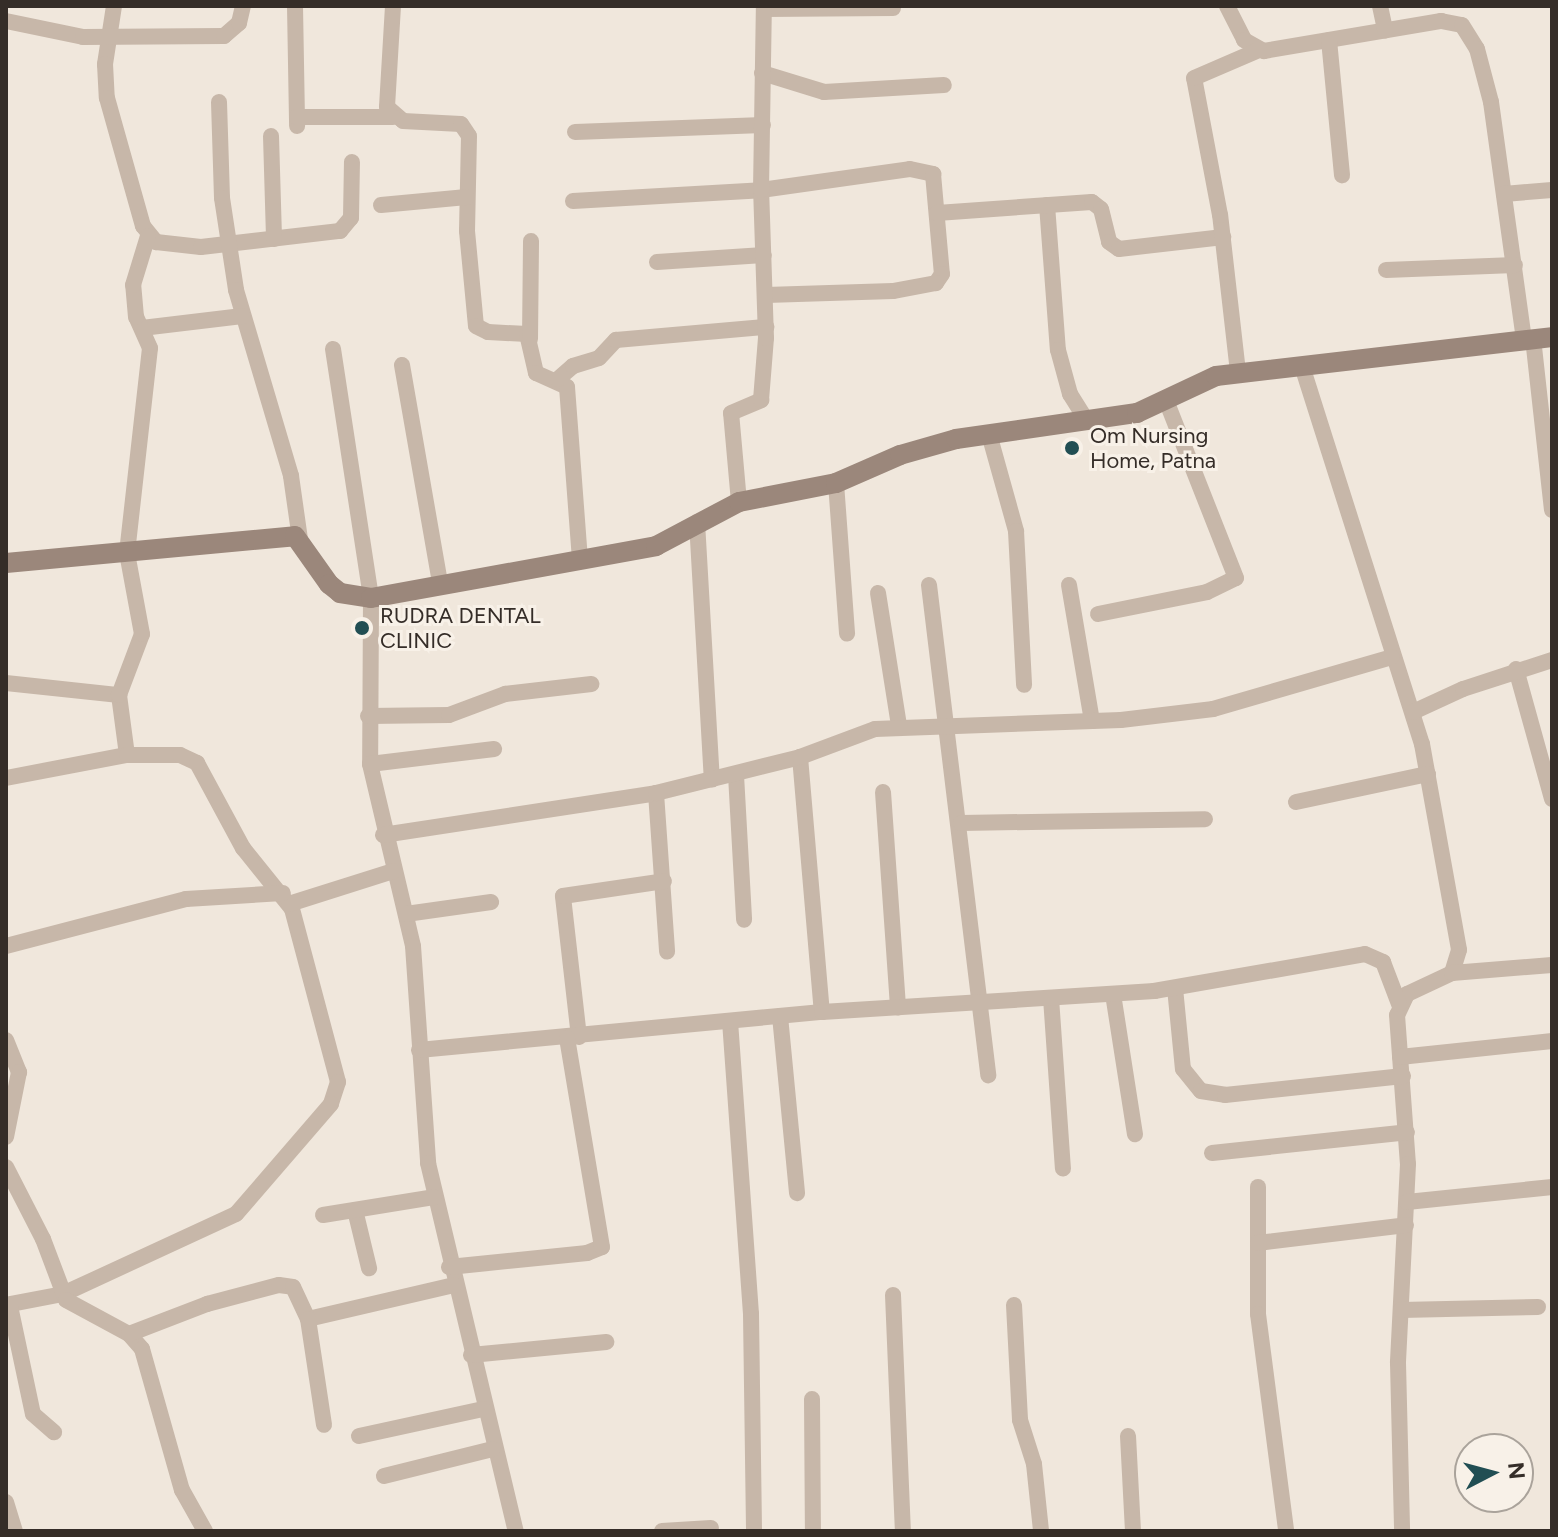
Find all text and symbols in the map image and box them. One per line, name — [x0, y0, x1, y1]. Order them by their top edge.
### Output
place label: Om Nursing Home, Patna — [1090, 422, 1216, 474]
marker: Om Nursing Home, Patna — [1061, 437, 1083, 459]
place label: RUDRA DENTAL CLINIC — [380, 602, 541, 654]
marker: RUDRA DENTAL CLINIC — [351, 617, 373, 639]
north arrow — [1454, 1433, 1534, 1513]
text: N — [1502, 1461, 1531, 1481]

